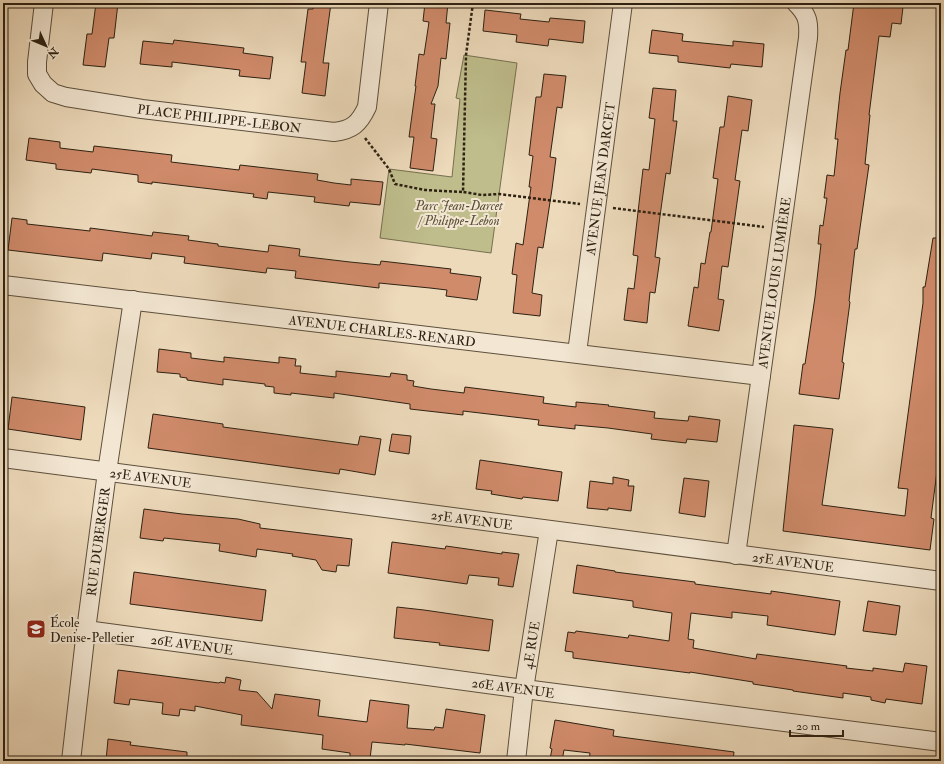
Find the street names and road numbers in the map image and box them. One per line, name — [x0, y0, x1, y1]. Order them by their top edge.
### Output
street label: PLACE PHILIPPE-LEBON — [136, 101, 302, 137]
street label: AVENUE JEAN DARCET — [583, 101, 619, 257]
street label: AVENUE LOUIS LUMIÈRE — [755, 196, 795, 370]
street label: AVENUE CHARLES-RENARD — [287, 312, 477, 351]
street label: 25E AVENUE — [109, 465, 192, 492]
street label: RUE DUBERGER — [84, 486, 114, 597]
street label: 25E AVENUE — [430, 507, 514, 534]
street label: 25E AVENUE — [751, 549, 835, 576]
street label: 4E RUE — [520, 620, 544, 670]
street label: 26E AVENUE — [150, 632, 234, 659]
street label: 26E AVENUE — [471, 675, 555, 702]

